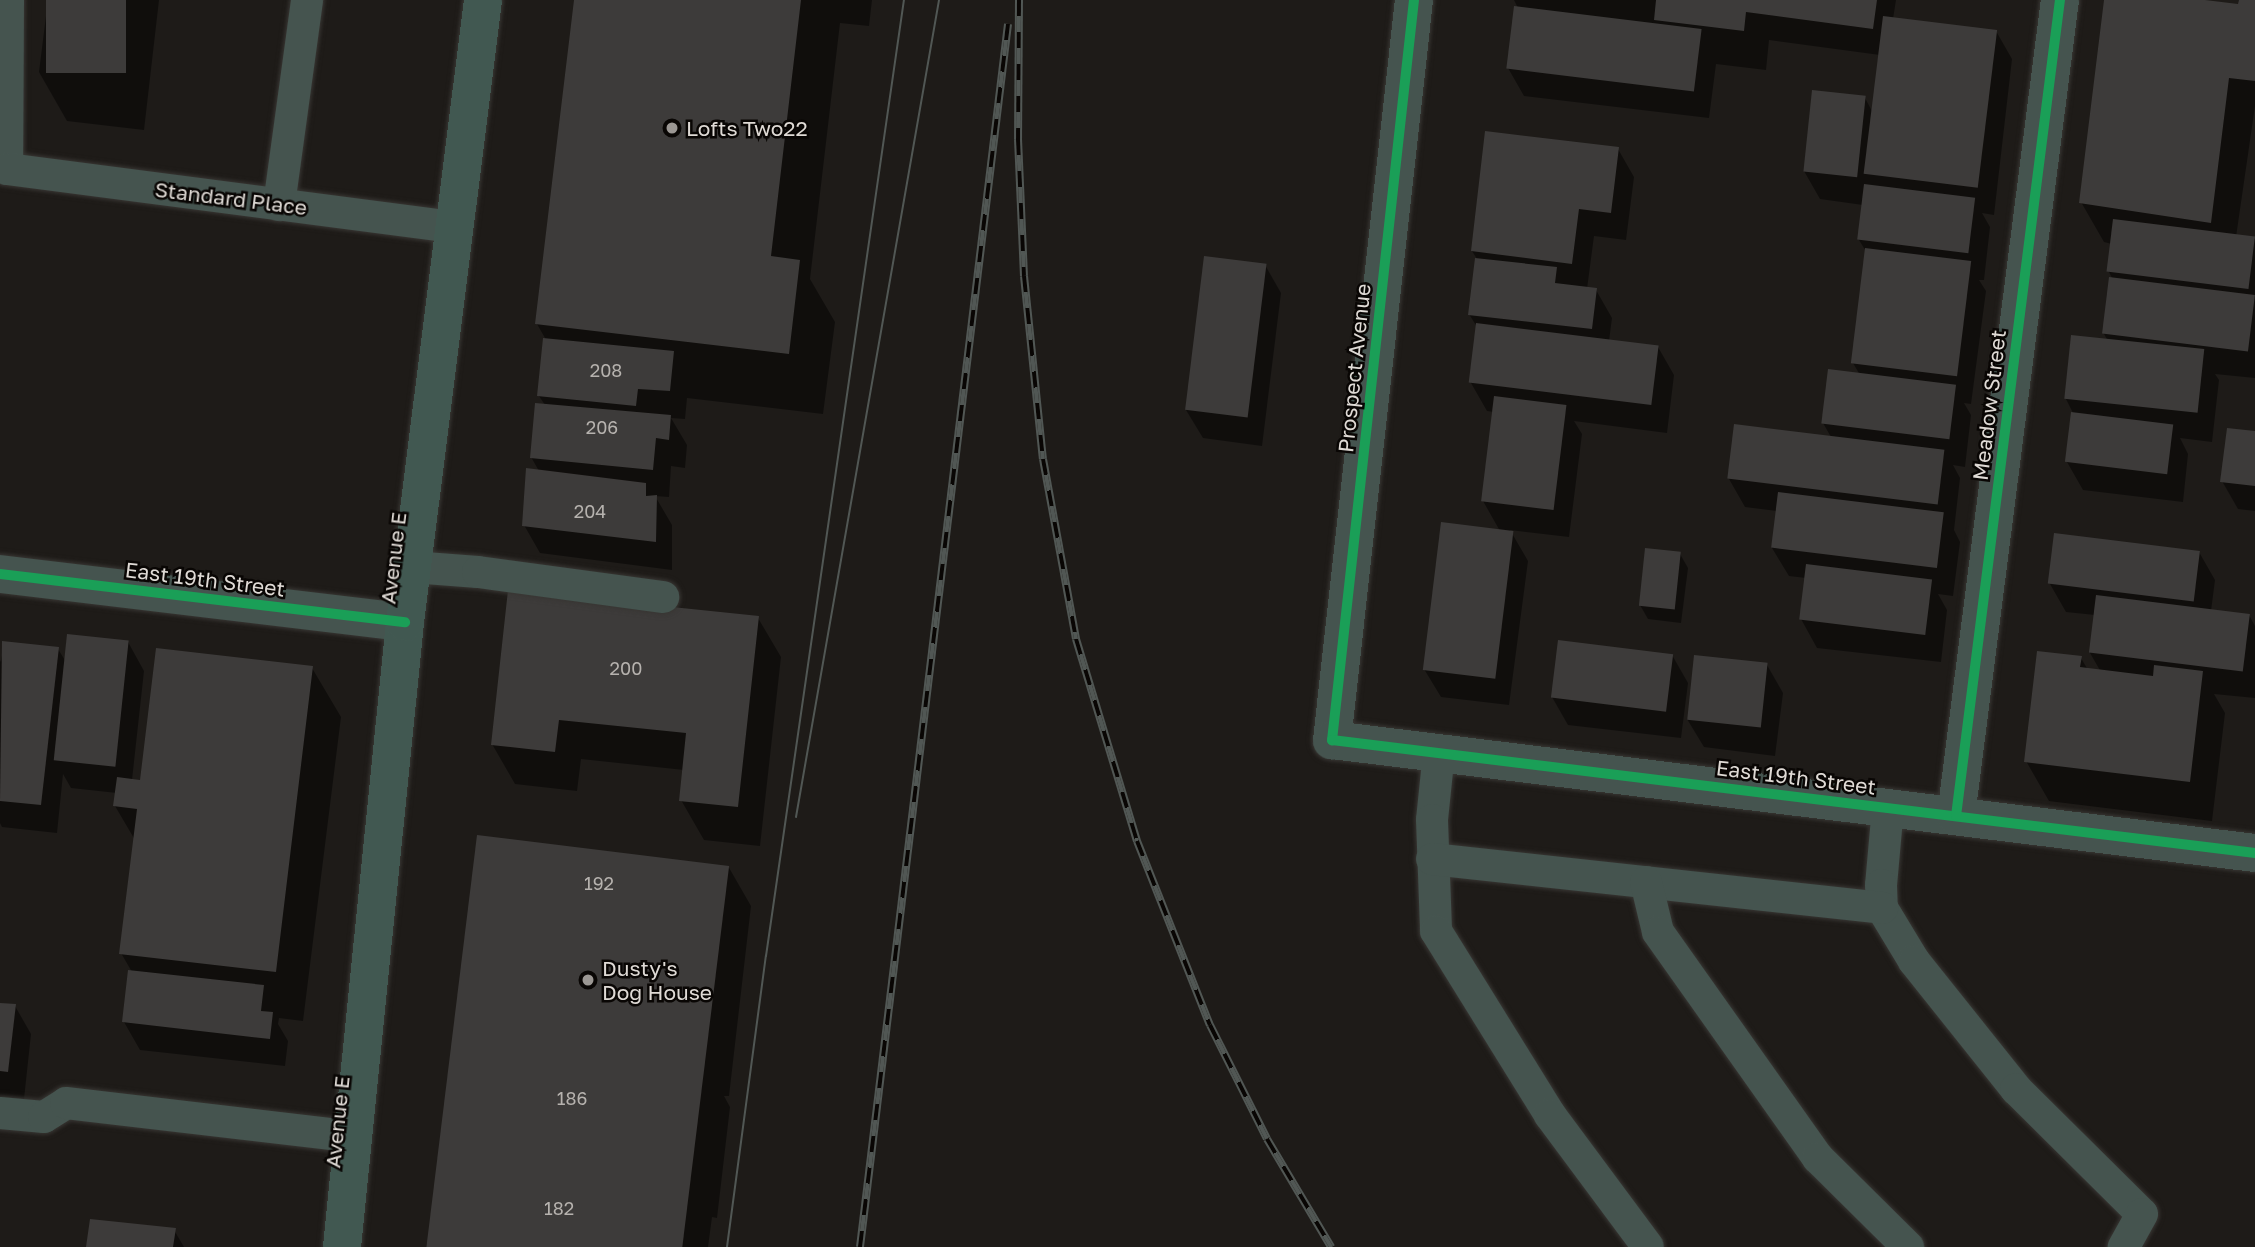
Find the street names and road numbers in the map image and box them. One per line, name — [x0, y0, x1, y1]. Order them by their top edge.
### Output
street label: Standard Place — [153, 176, 309, 220]
street label: Prospect Avenue — [1333, 282, 1375, 454]
street label: Meadow Street — [1967, 328, 2011, 482]
street label: Avenue E — [375, 511, 411, 605]
street label: East 19th Street — [124, 557, 286, 601]
street label: East 19th Street — [1715, 755, 1877, 799]
street label: Avenue E — [320, 1075, 354, 1169]

